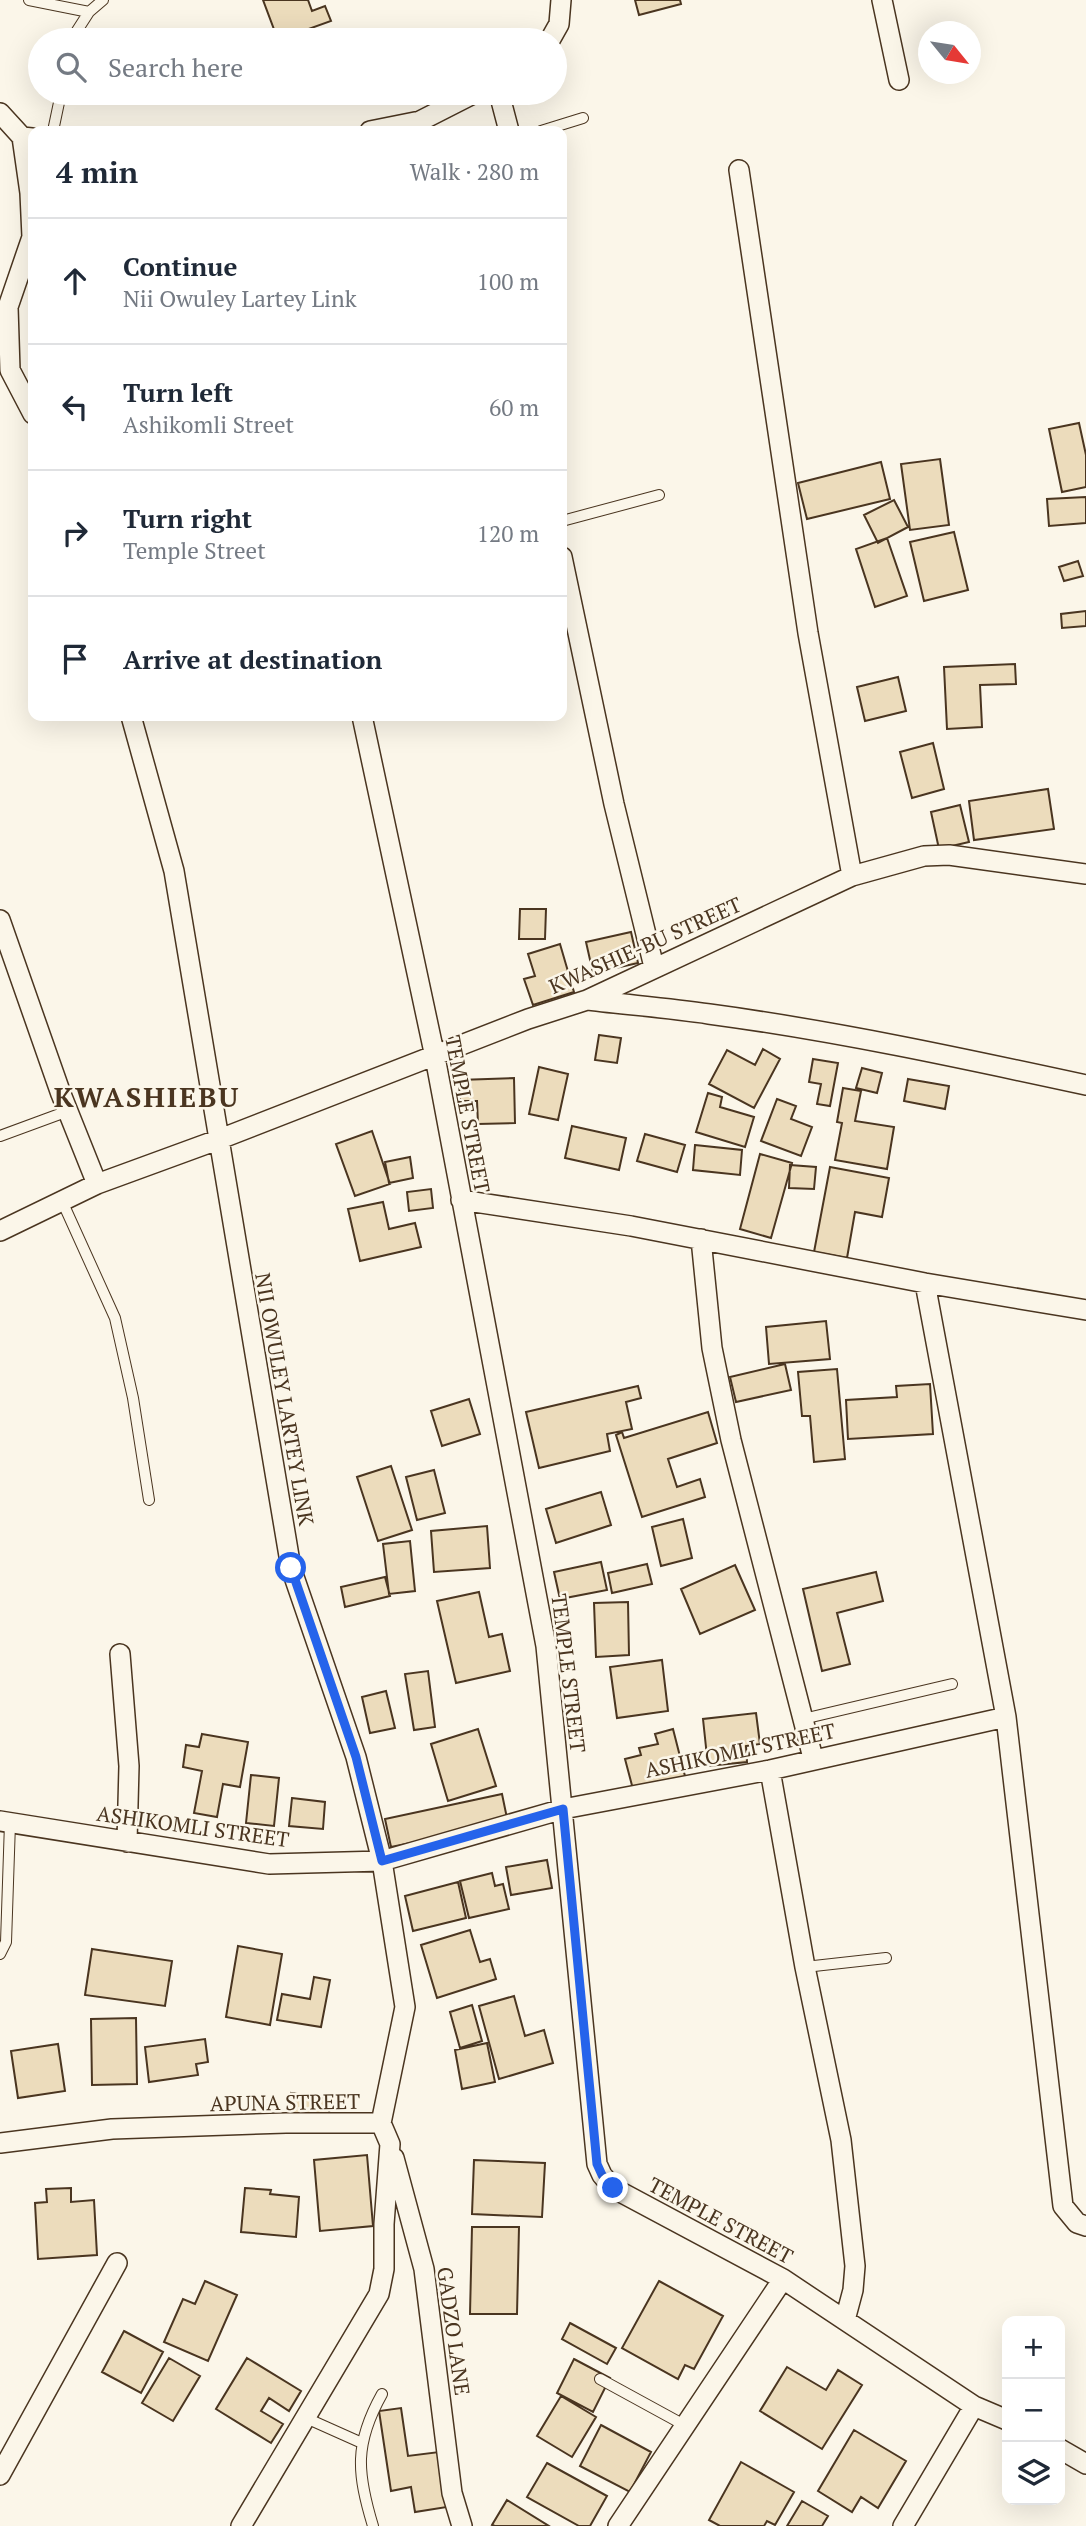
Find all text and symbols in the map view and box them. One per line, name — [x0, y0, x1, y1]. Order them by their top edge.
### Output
north arrow — [918, 21, 981, 84]
search box — [28, 28, 567, 105]
icon: search — [52, 48, 90, 86]
text: Search here — [108, 50, 243, 84]
text: 4 min — [56, 152, 138, 192]
text: Walk · 280 m — [410, 156, 539, 187]
text: Continue — [123, 249, 237, 283]
icon: ahead — [56, 262, 94, 300]
text: 100 m — [477, 266, 539, 297]
text: Nii Owuley Lartey Link — [123, 283, 357, 314]
text: Turn left — [123, 375, 233, 409]
icon: left — [56, 388, 94, 426]
text: 60 m — [489, 392, 539, 423]
text: Ashikomli Street — [123, 409, 294, 440]
text: Turn right — [123, 501, 252, 535]
icon: right — [56, 514, 94, 552]
text: 120 m — [477, 518, 539, 549]
text: Temple Street — [123, 535, 266, 566]
icon: arrive — [56, 640, 94, 678]
text: Arrive at destination — [123, 642, 382, 676]
street label: KWASHIE-BU STREET — [544, 890, 746, 1000]
street label: TEMPLE STREET — [439, 1033, 497, 1195]
district label: KWASHIEBU — [54, 1078, 240, 1115]
street label: NII OWULEY LARTEY LINK — [249, 1270, 321, 1528]
route start — [275, 1552, 306, 1583]
street label: TEMPLE STREET — [545, 1592, 593, 1754]
street label: ASHIKOMLI STREET — [642, 1716, 838, 1784]
street label: ASHIKOMLI STREET — [95, 1799, 291, 1853]
street label: APUNA STREET — [210, 2087, 360, 2117]
street label: TEMPLE STREET — [644, 2170, 798, 2270]
route end — [597, 2172, 628, 2203]
street label: GADZO LANE — [431, 2265, 477, 2397]
map controls — [1002, 2316, 1065, 2505]
button: + — [1002, 2316, 1065, 2379]
button: − — [1002, 2379, 1065, 2442]
button: layers — [1002, 2442, 1065, 2505]

